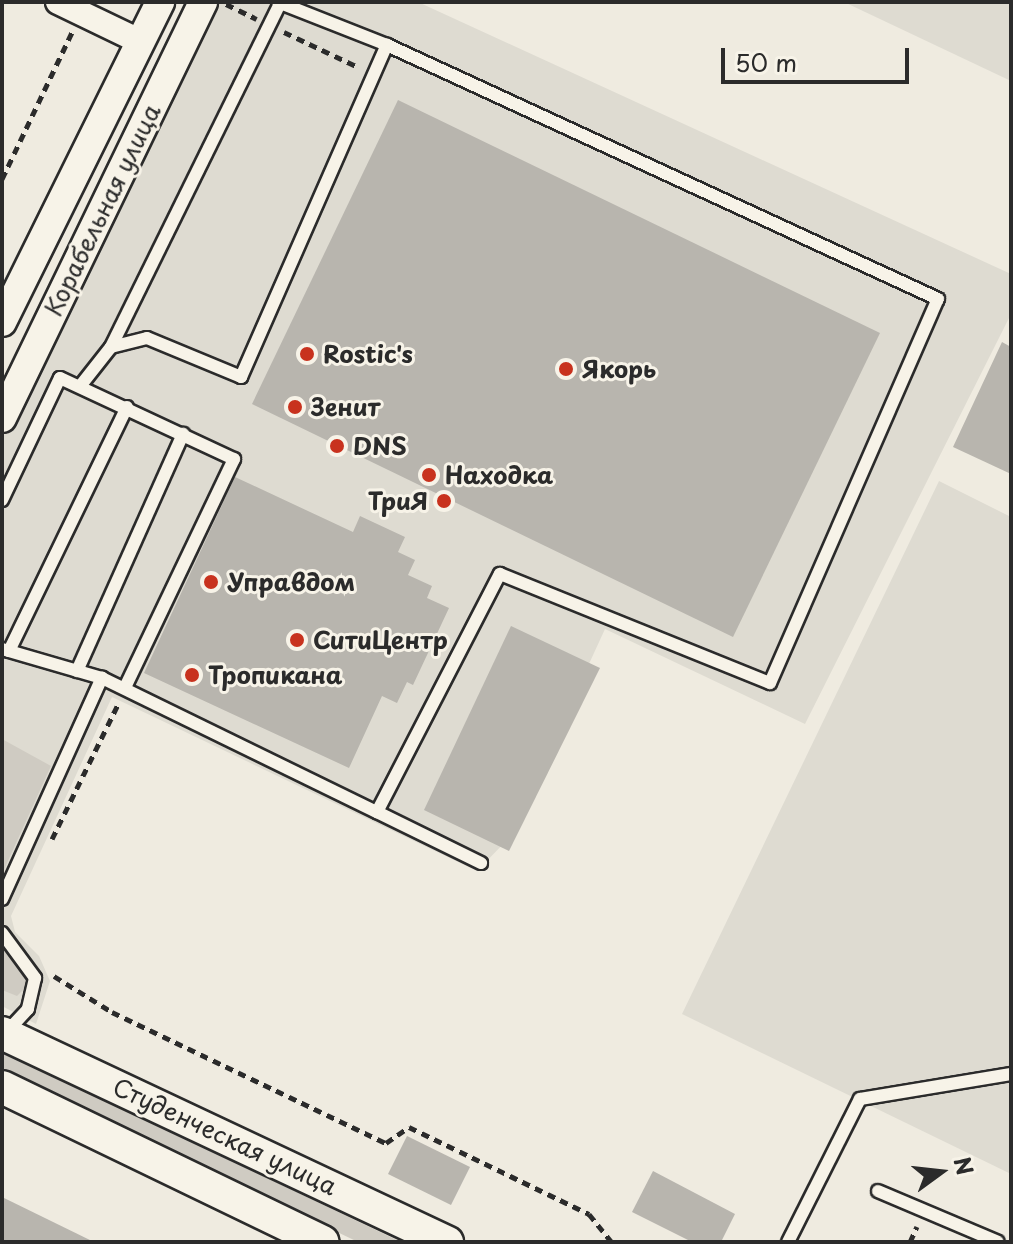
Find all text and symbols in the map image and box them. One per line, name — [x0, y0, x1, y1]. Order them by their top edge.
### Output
scale bar — [725, 32, 913, 82]
text: 50 m — [735, 44, 797, 80]
street label: Корабельная улица — [38, 99, 166, 321]
place label: Rostic's — [323, 340, 413, 368]
marker: Rostic's — [298, 345, 316, 363]
place label: Якорь — [582, 355, 656, 383]
marker: Якорь — [557, 360, 575, 378]
place label: Зенит — [311, 393, 380, 421]
marker: Зенит — [286, 398, 304, 416]
place label: DNS — [353, 432, 407, 460]
marker: DNS — [328, 437, 346, 455]
place label: Находка — [445, 461, 553, 489]
marker: Находка — [420, 466, 438, 484]
place label: ТриЯ — [368, 487, 428, 515]
marker: ТриЯ — [435, 492, 453, 510]
place label: Управдом — [227, 568, 355, 596]
marker: Управдом — [202, 573, 220, 591]
place label: СитиЦентр — [313, 626, 448, 654]
marker: СитиЦентр — [288, 631, 306, 649]
place label: Тропикана — [208, 661, 343, 689]
marker: Тропикана — [183, 666, 201, 684]
street label: Студенческая улица — [108, 1071, 342, 1201]
north arrow — [901, 1132, 981, 1212]
text: N — [946, 1153, 983, 1178]

